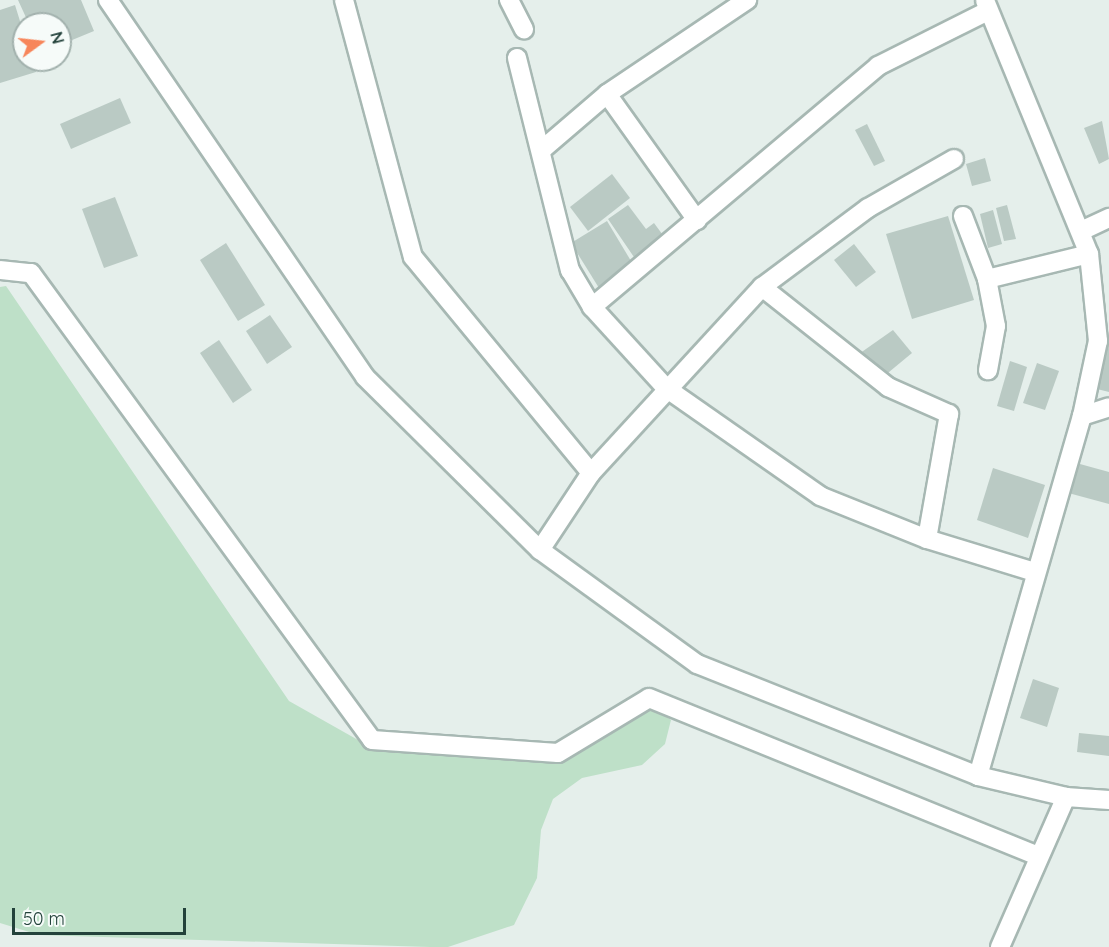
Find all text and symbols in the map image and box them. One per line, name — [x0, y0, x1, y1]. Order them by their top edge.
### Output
north arrow — [12, 12, 72, 72]
text: N — [46, 30, 69, 46]
scale bar — [15, 896, 189, 934]
text: 50 m — [23, 907, 65, 930]

